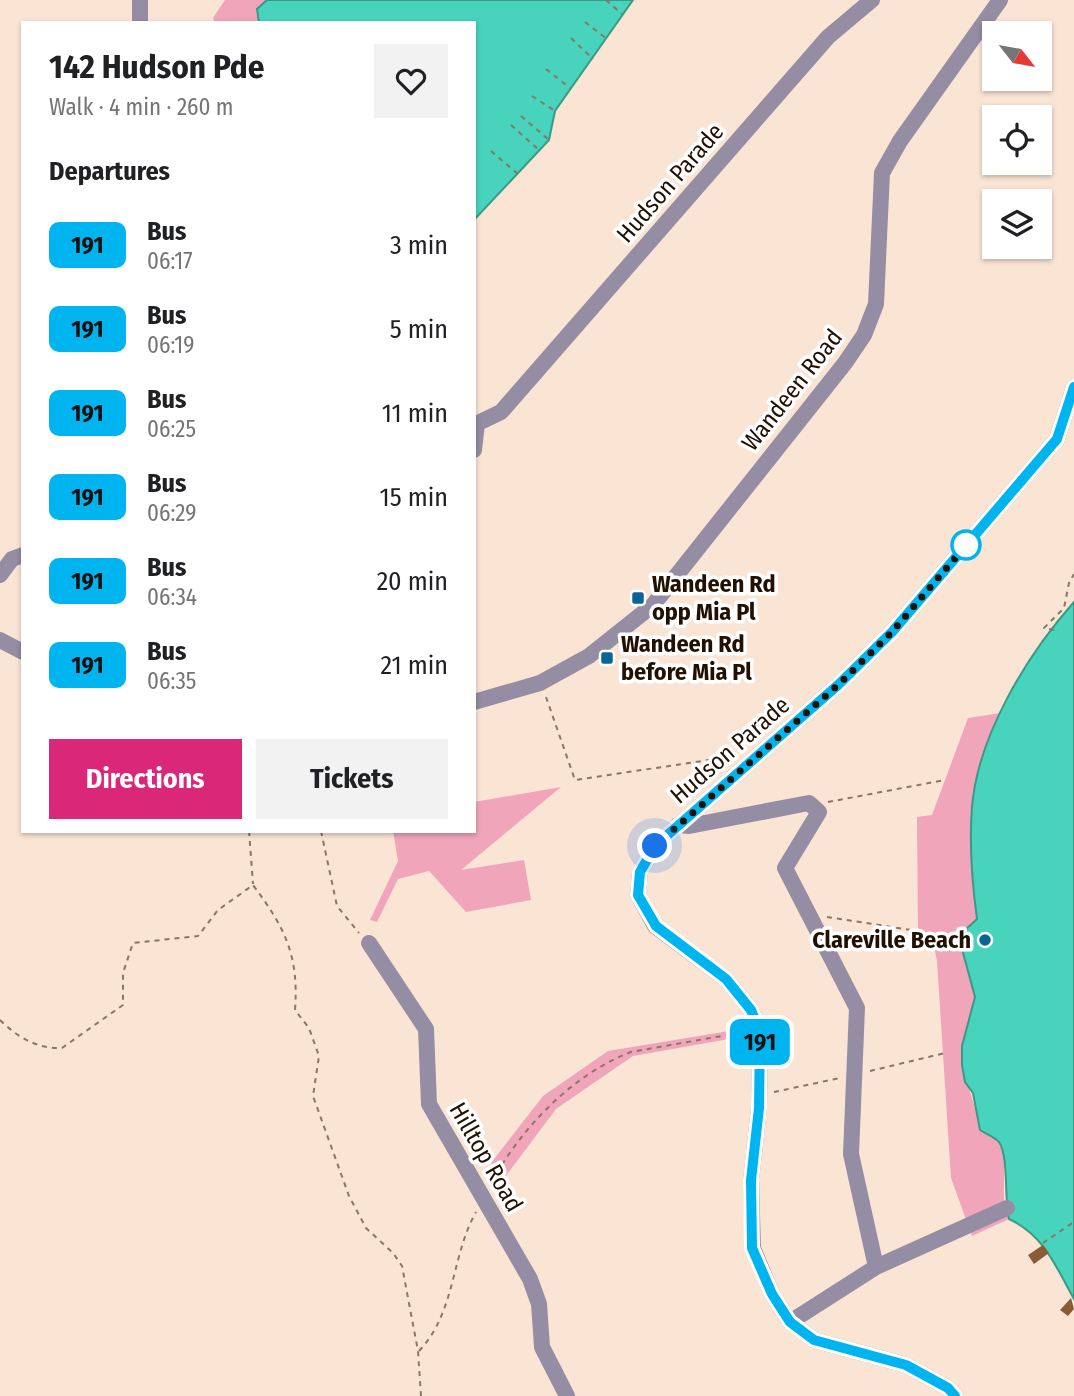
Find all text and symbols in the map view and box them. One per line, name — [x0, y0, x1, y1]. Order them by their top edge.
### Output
north arrow — [982, 21, 1052, 91]
map controls — [982, 21, 1052, 259]
button: heart — [374, 44, 448, 118]
text: 142 Hudson Pde — [49, 47, 265, 87]
text: Walk · 4 min · 260 m — [49, 93, 234, 121]
button: locate — [982, 105, 1052, 175]
street label: Hudson Parade — [611, 118, 729, 248]
text: Departures — [49, 156, 170, 187]
button: layers — [982, 189, 1052, 259]
text: Bus — [147, 216, 186, 247]
text: 3 min — [390, 230, 448, 261]
text: 191 — [71, 231, 104, 259]
text: 06:17 — [147, 247, 193, 275]
text: Bus — [147, 300, 186, 331]
text: 5 min — [390, 314, 448, 345]
text: 191 — [71, 315, 104, 343]
street label: Wandeen Road — [736, 324, 848, 456]
text: 06:19 — [147, 331, 194, 359]
text: Bus — [147, 384, 186, 415]
text: 11 min — [382, 398, 448, 429]
text: 191 — [71, 399, 104, 427]
text: 06:25 — [147, 415, 196, 443]
text: Bus — [147, 468, 186, 499]
text: 15 min — [380, 482, 448, 513]
text: 191 — [71, 483, 104, 511]
text: 06:29 — [147, 499, 196, 527]
unlabelled marker — [951, 530, 981, 560]
text: Bus — [147, 552, 186, 583]
text: 20 min — [377, 566, 448, 597]
text: 191 — [71, 567, 104, 595]
place label: Wandeen Rd opp Mia Pl — [652, 570, 776, 626]
text: 06:34 — [147, 583, 197, 611]
marker: Wandeen Rd opp Mia Pl — [630, 590, 646, 606]
place label: Wandeen Rd before Mia Pl — [621, 630, 752, 686]
text: Bus — [147, 636, 186, 667]
text: 21 min — [381, 650, 448, 681]
marker: Wandeen Rd before Mia Pl — [599, 650, 615, 666]
text: 191 — [71, 651, 104, 679]
text: 06:35 — [147, 667, 196, 695]
street label: Hudson Parade — [665, 691, 795, 809]
button: Directions — [49, 739, 242, 819]
button: Tickets — [256, 739, 448, 819]
your location — [637, 828, 672, 863]
place label: Clareville Beach — [812, 926, 971, 954]
marker: Clareville Beach — [977, 932, 993, 948]
line badge: 191 — [720, 1019, 800, 1065]
text: 191 — [744, 1028, 776, 1056]
street label: Hilltop Road — [443, 1097, 529, 1217]

